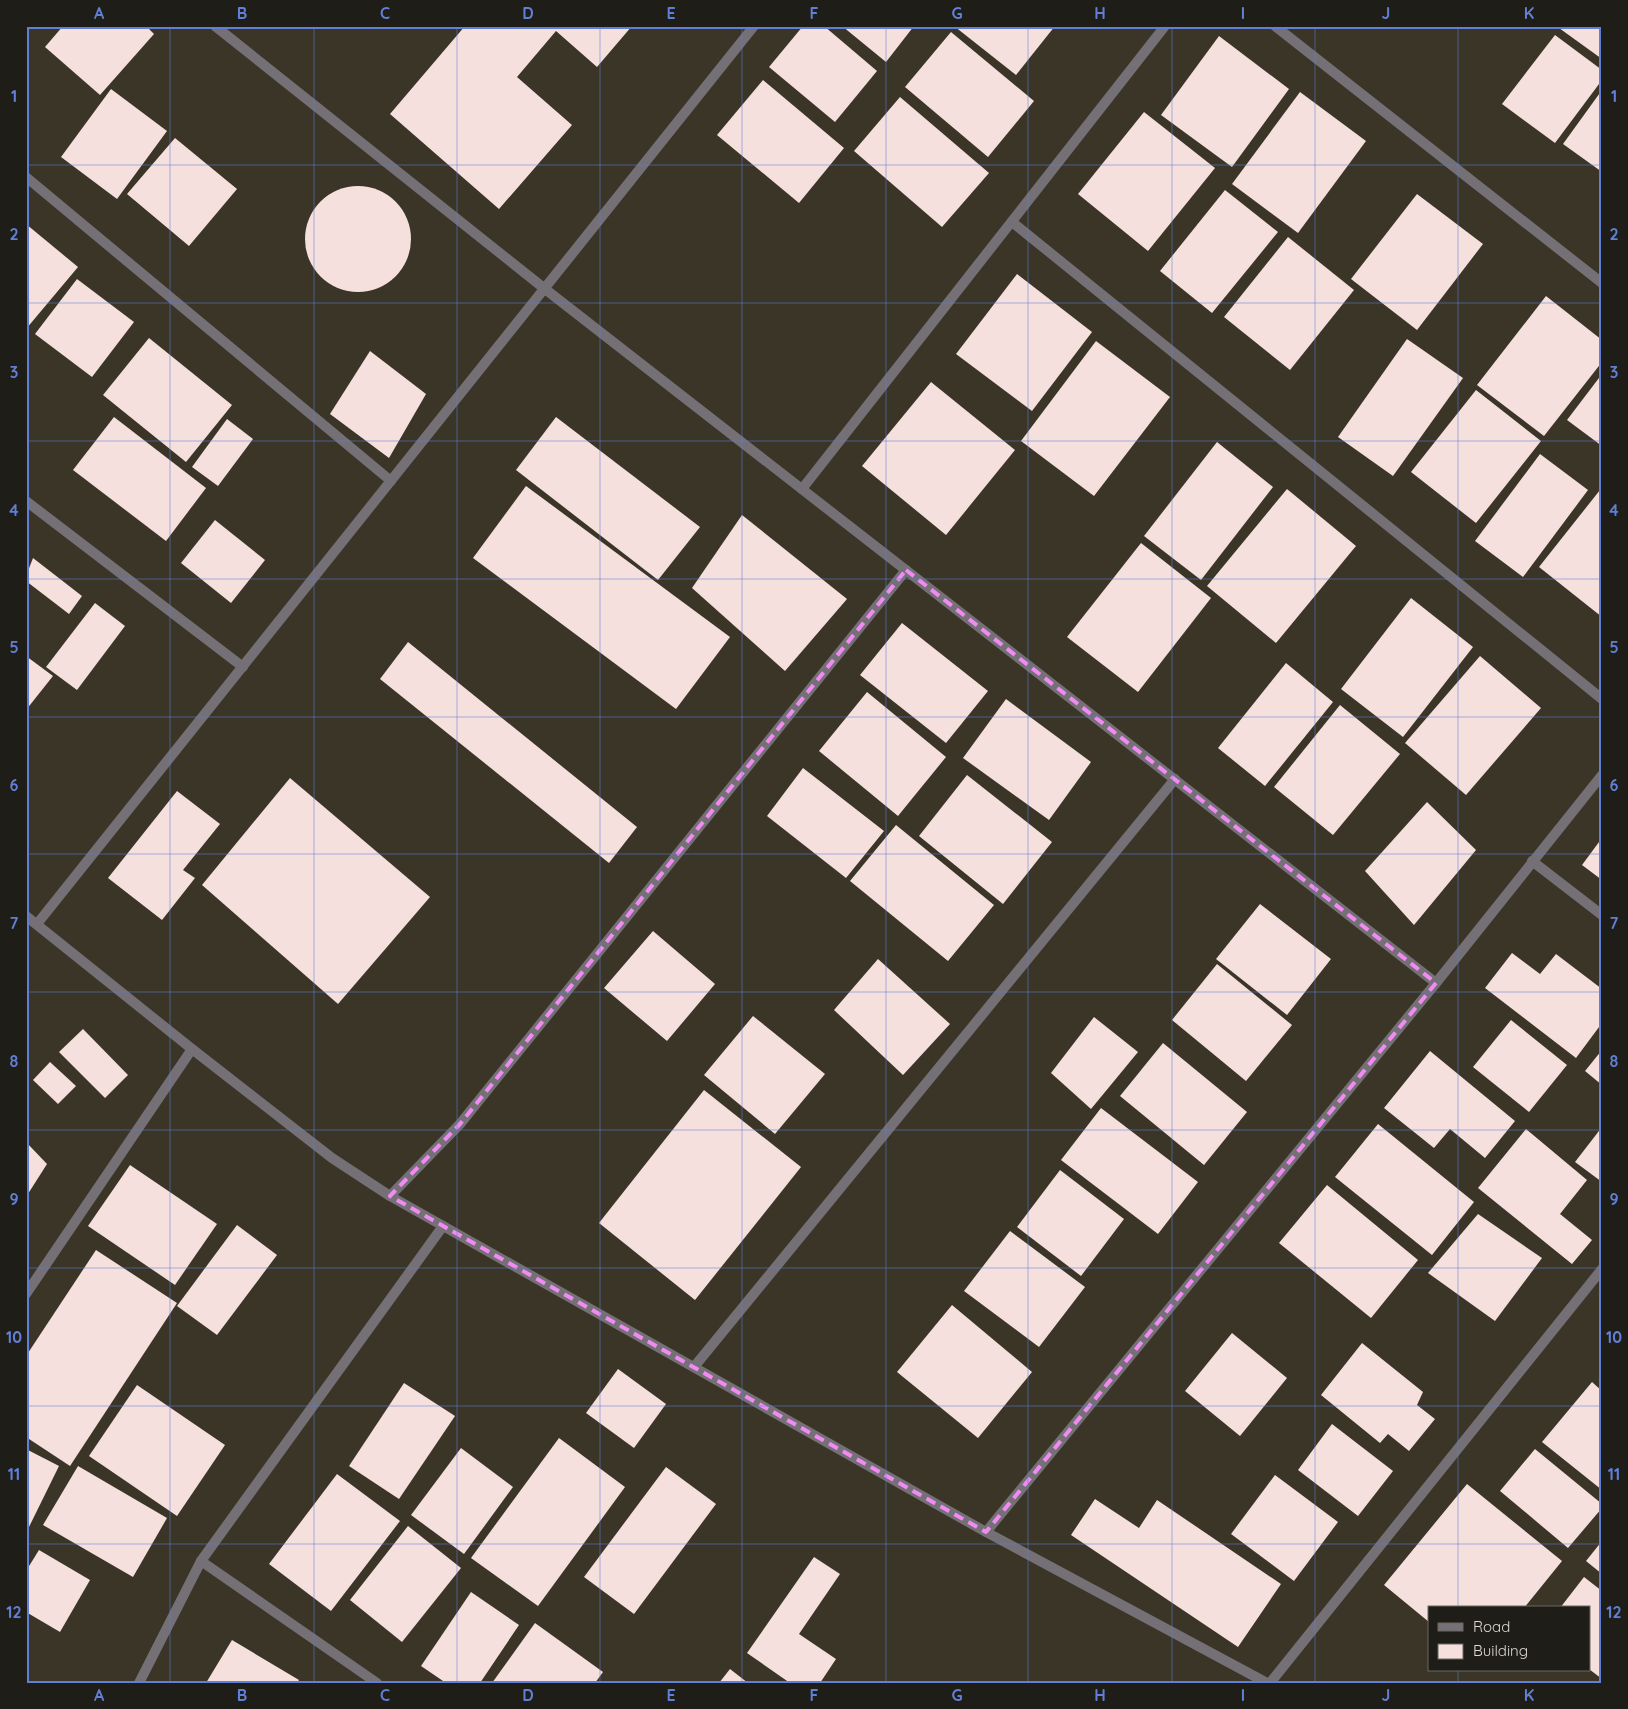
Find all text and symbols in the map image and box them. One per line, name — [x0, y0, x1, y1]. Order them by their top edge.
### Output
text: A — [94, 3, 105, 23]
text: B — [237, 3, 247, 23]
text: C — [380, 3, 390, 23]
text: D — [522, 3, 534, 23]
text: E — [666, 3, 676, 23]
text: F — [810, 3, 819, 23]
text: G — [951, 3, 963, 23]
text: H — [1094, 3, 1106, 23]
text: I — [1241, 3, 1245, 23]
text: J — [1382, 3, 1390, 23]
text: K — [1524, 3, 1534, 23]
text: 1 — [11, 86, 17, 106]
text: 1 — [1611, 86, 1617, 106]
text: 2 — [9, 224, 19, 244]
text: 2 — [1609, 224, 1619, 244]
text: 3 — [10, 362, 18, 382]
text: 3 — [1610, 362, 1618, 382]
text: 4 — [9, 500, 19, 520]
text: 4 — [1609, 500, 1619, 520]
text: 5 — [9, 637, 19, 657]
text: 5 — [1609, 637, 1619, 657]
text: 6 — [10, 775, 19, 795]
text: 6 — [1610, 775, 1619, 795]
text: 7 — [10, 913, 19, 933]
text: 7 — [1610, 913, 1619, 933]
text: 8 — [10, 1051, 19, 1071]
text: 8 — [1610, 1051, 1619, 1071]
text: 9 — [9, 1189, 19, 1209]
text: 9 — [1609, 1189, 1619, 1209]
text: 10 — [6, 1327, 22, 1347]
text: 10 — [1606, 1327, 1622, 1347]
text: 11 — [8, 1464, 20, 1484]
text: 11 — [1608, 1464, 1620, 1484]
text: 12 — [6, 1602, 22, 1622]
text: 12 — [1606, 1602, 1622, 1622]
legend — [1428, 1606, 1590, 1672]
text: Road — [1473, 1617, 1510, 1636]
text: Building — [1473, 1641, 1528, 1660]
text: A — [94, 1685, 105, 1705]
text: B — [237, 1685, 247, 1705]
text: C — [380, 1685, 390, 1705]
text: D — [522, 1685, 534, 1705]
text: E — [666, 1685, 676, 1705]
text: F — [810, 1685, 819, 1705]
text: G — [951, 1685, 963, 1705]
text: H — [1094, 1685, 1106, 1705]
text: I — [1241, 1685, 1245, 1705]
text: J — [1382, 1685, 1390, 1705]
text: K — [1524, 1685, 1534, 1705]

